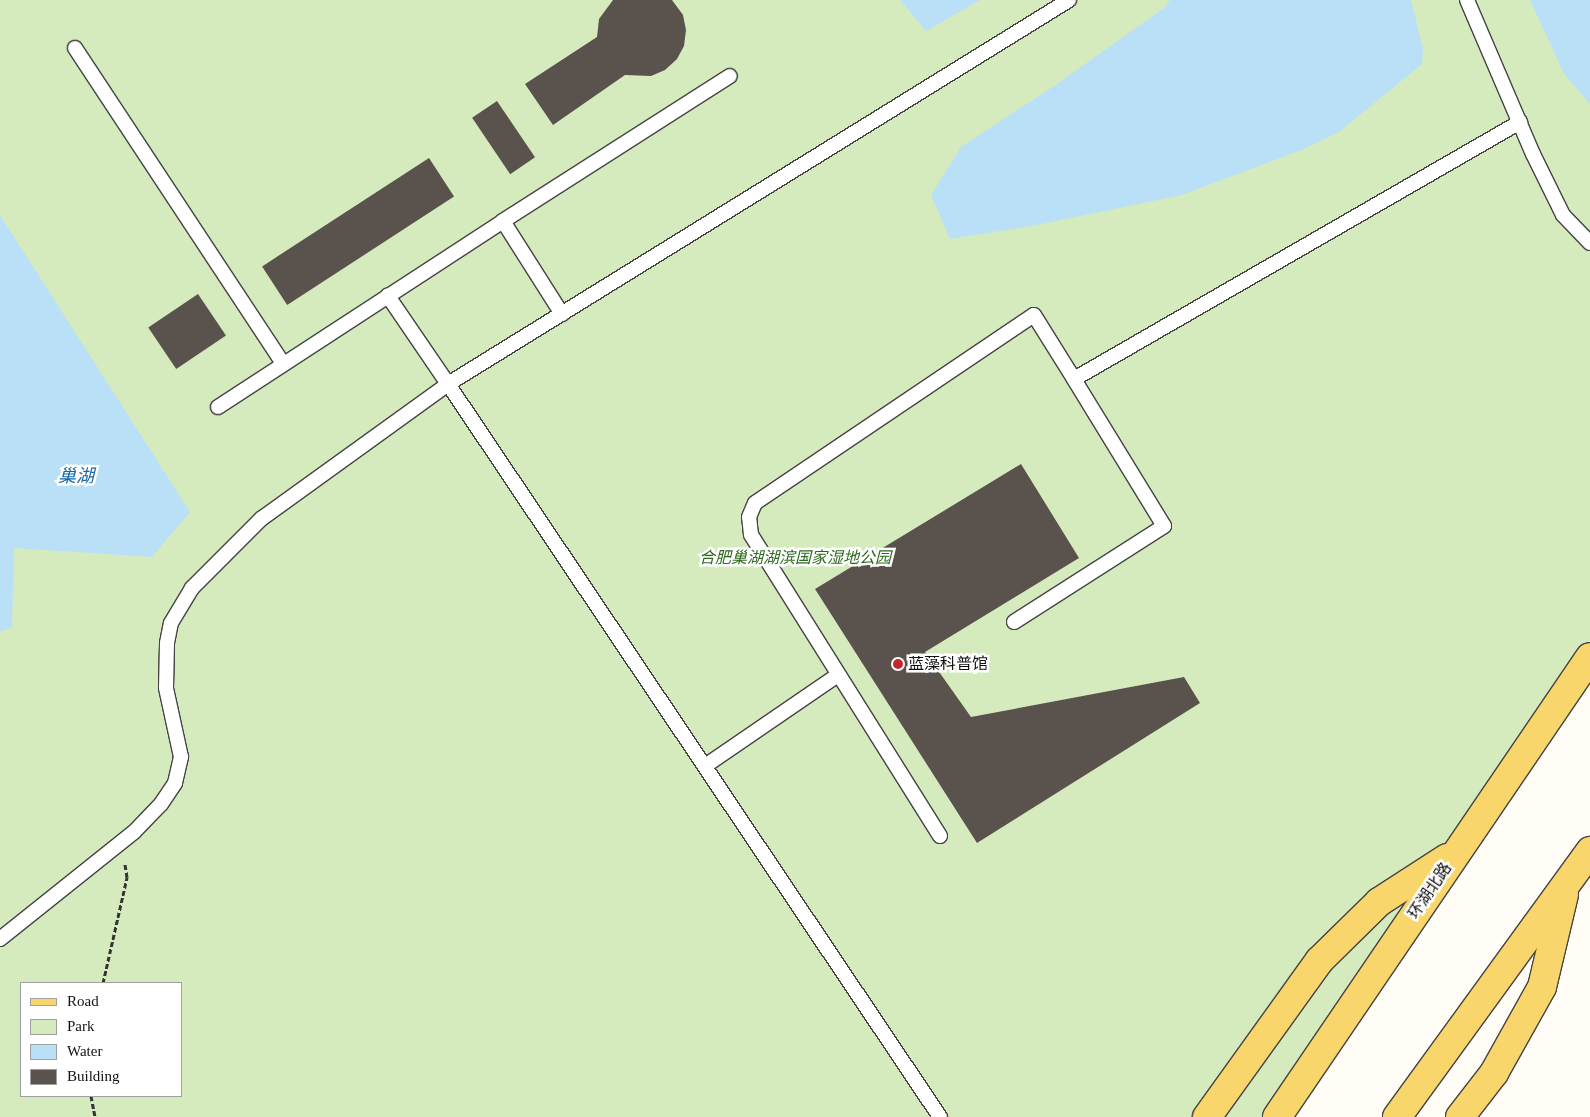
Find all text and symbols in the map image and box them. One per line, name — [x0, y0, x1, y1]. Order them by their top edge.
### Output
water label: 巢湖 — [58, 465, 94, 487]
park label: 合肥巢湖湖滨国家湿地公园 — [699, 548, 891, 568]
place label: 蓝藻科普馆 — [908, 654, 988, 674]
marker: 蓝藻科普馆 — [892, 658, 904, 670]
street label: 环湖北路 — [1404, 859, 1456, 923]
legend — [20, 982, 182, 1097]
text: Road — [67, 993, 99, 1009]
text: Park — [67, 1018, 95, 1034]
text: Water — [67, 1043, 102, 1059]
text: Building — [67, 1068, 120, 1084]

